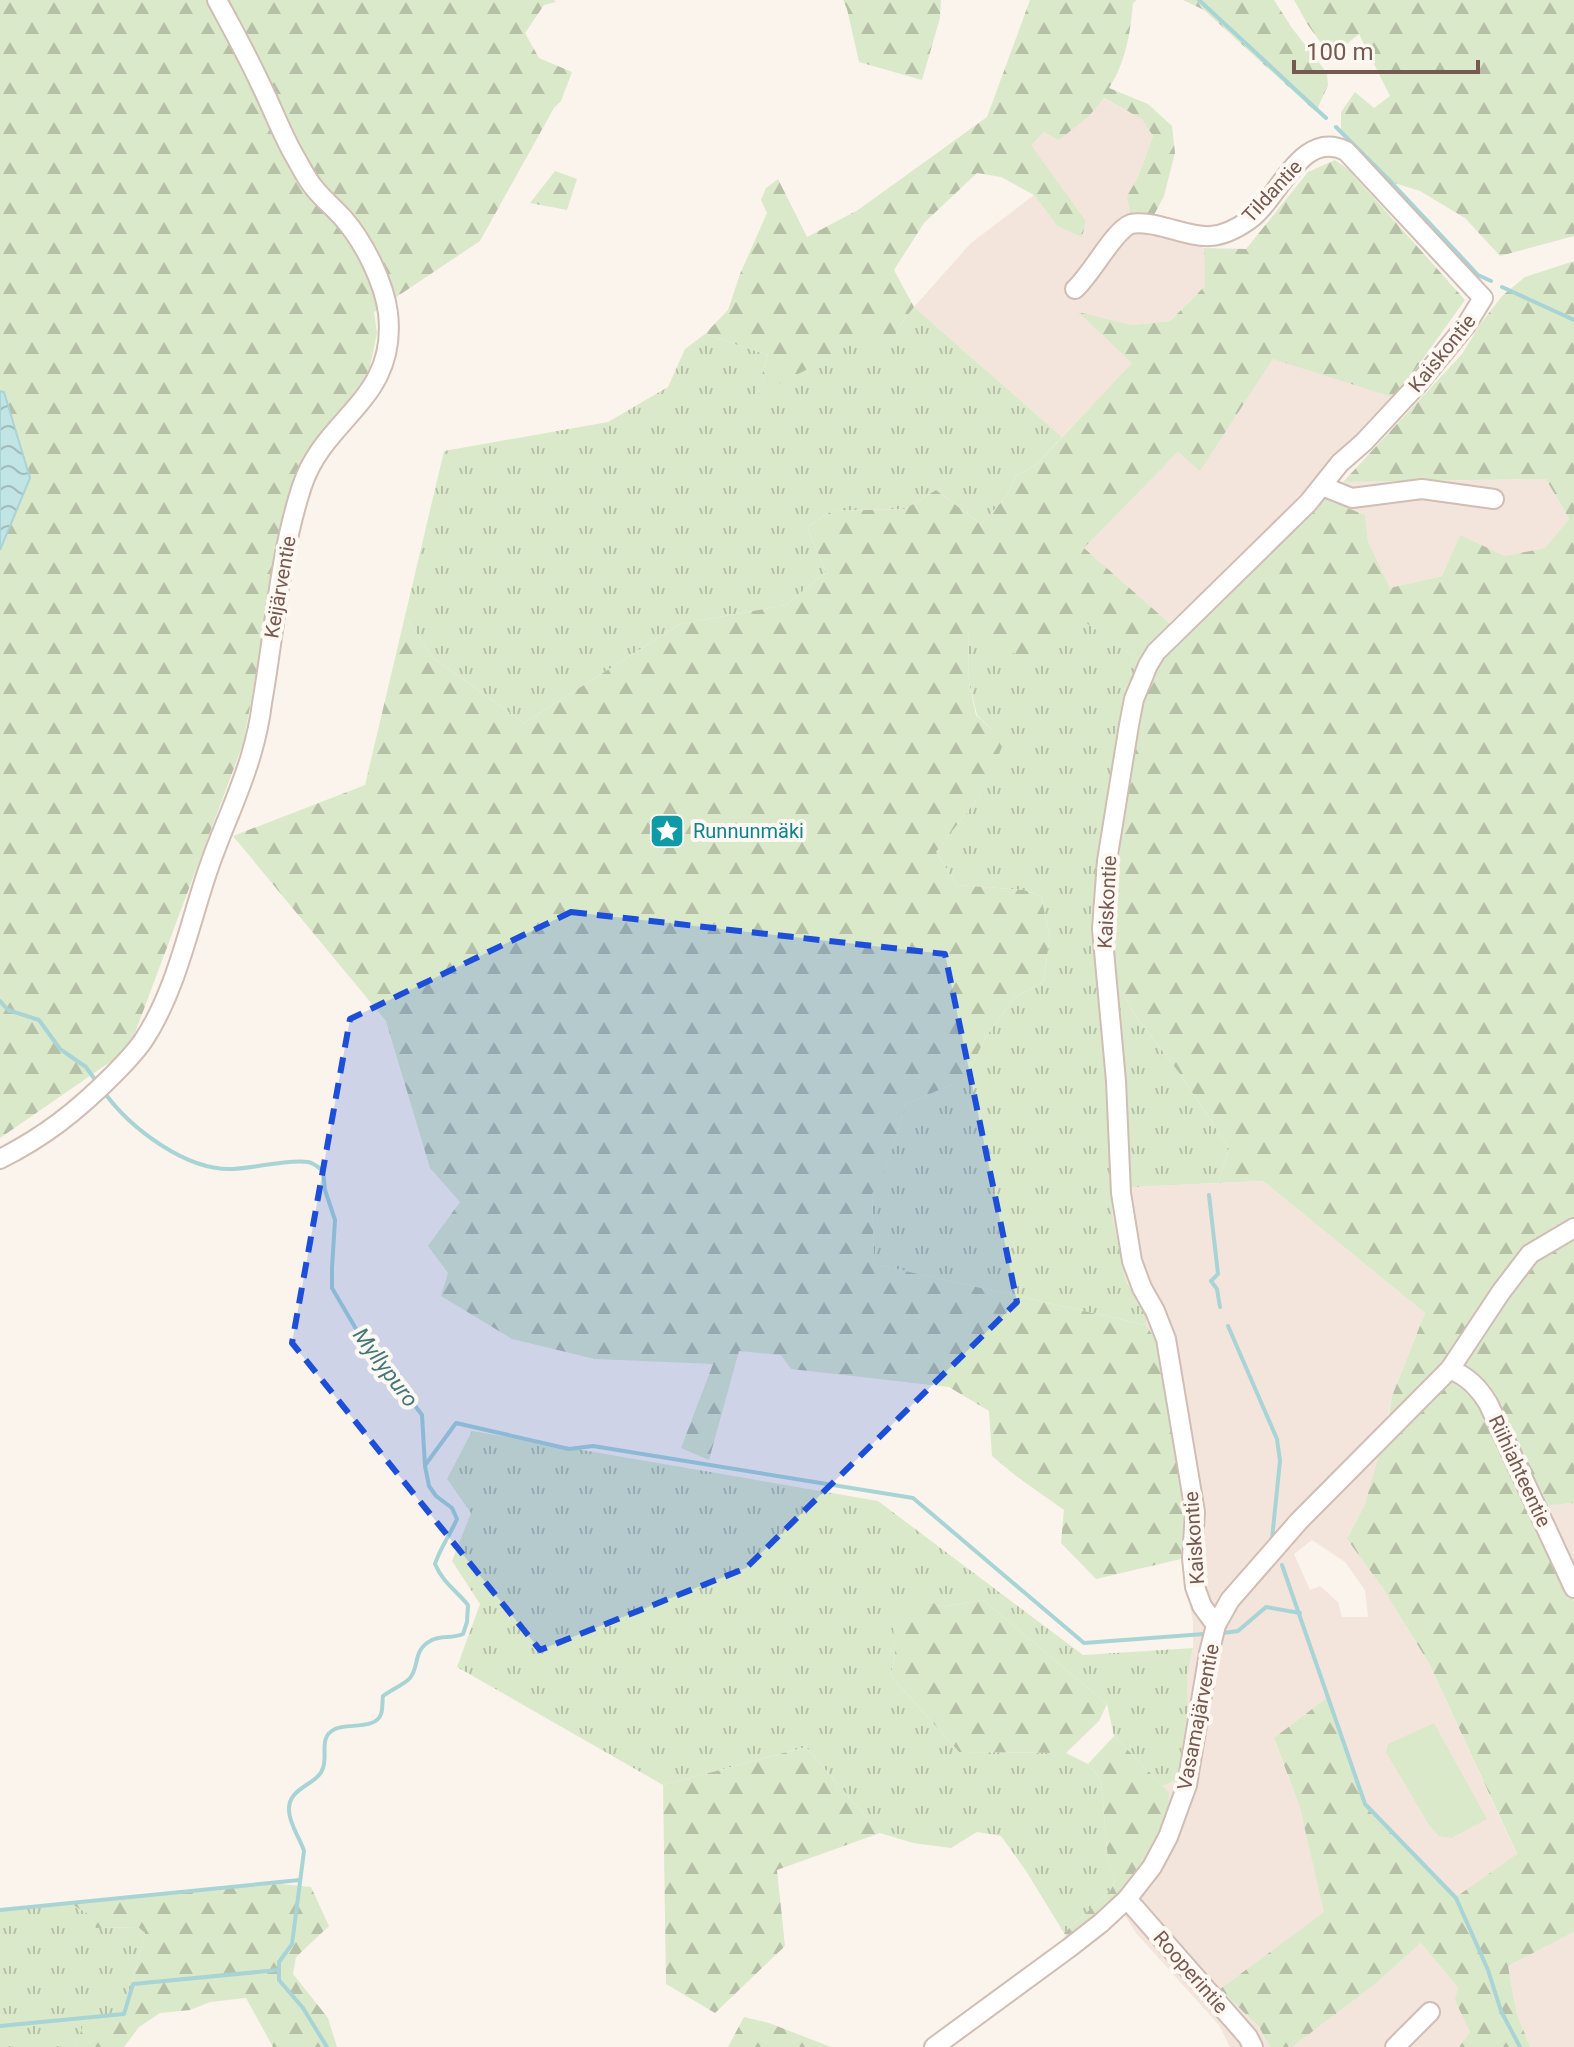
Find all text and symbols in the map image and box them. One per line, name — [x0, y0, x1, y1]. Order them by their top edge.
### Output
scale bar — [1294, 24, 1478, 74]
text: 100 m — [1306, 38, 1373, 66]
street label: Tildantie — [1237, 155, 1307, 227]
street label: Kaiskontie — [1403, 309, 1481, 397]
street label: Keijärventie — [259, 534, 301, 640]
place icon: Runnunmäki — [648, 812, 686, 850]
place label: Runnunmäki — [693, 819, 804, 843]
street label: Kaiskontie — [1093, 855, 1121, 949]
water label: Myllypuro — [348, 1323, 423, 1412]
street label: Riihiahteentie — [1484, 1411, 1556, 1531]
street label: Kaiskontie — [1179, 1491, 1209, 1585]
street label: Vasamajärventie — [1172, 1642, 1224, 1792]
street label: Rooperintie — [1149, 1926, 1233, 2018]

